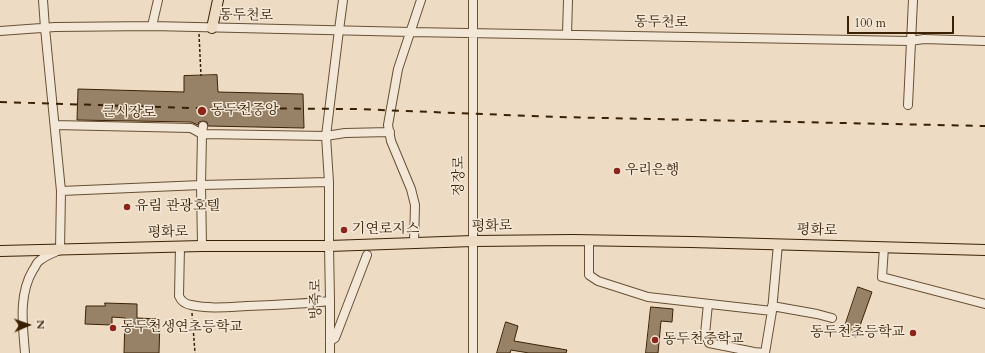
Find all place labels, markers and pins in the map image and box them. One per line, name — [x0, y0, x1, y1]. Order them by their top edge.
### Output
place label: 동두천중앙 — [211, 103, 279, 119]
marker: 동두천중앙 — [196, 105, 208, 117]
place label: 우리은행 — [625, 163, 679, 179]
marker: 우리은행 — [612, 166, 622, 176]
place label: 유림 관광호텔 — [135, 199, 220, 215]
marker: 유림 관광호텔 — [122, 202, 132, 212]
place label: 기연로지스 — [352, 222, 420, 238]
marker: 기연로지스 — [339, 225, 349, 235]
place label: 동두천생연초등학교 — [121, 320, 243, 336]
marker: 동두천생연초등학교 — [108, 323, 118, 333]
place label: 동두천초등학교 — [810, 325, 905, 341]
marker: 동두천초등학교 — [908, 328, 918, 338]
place label: 동두천중학교 — [663, 332, 744, 348]
marker: 동두천중학교 — [650, 335, 660, 345]

